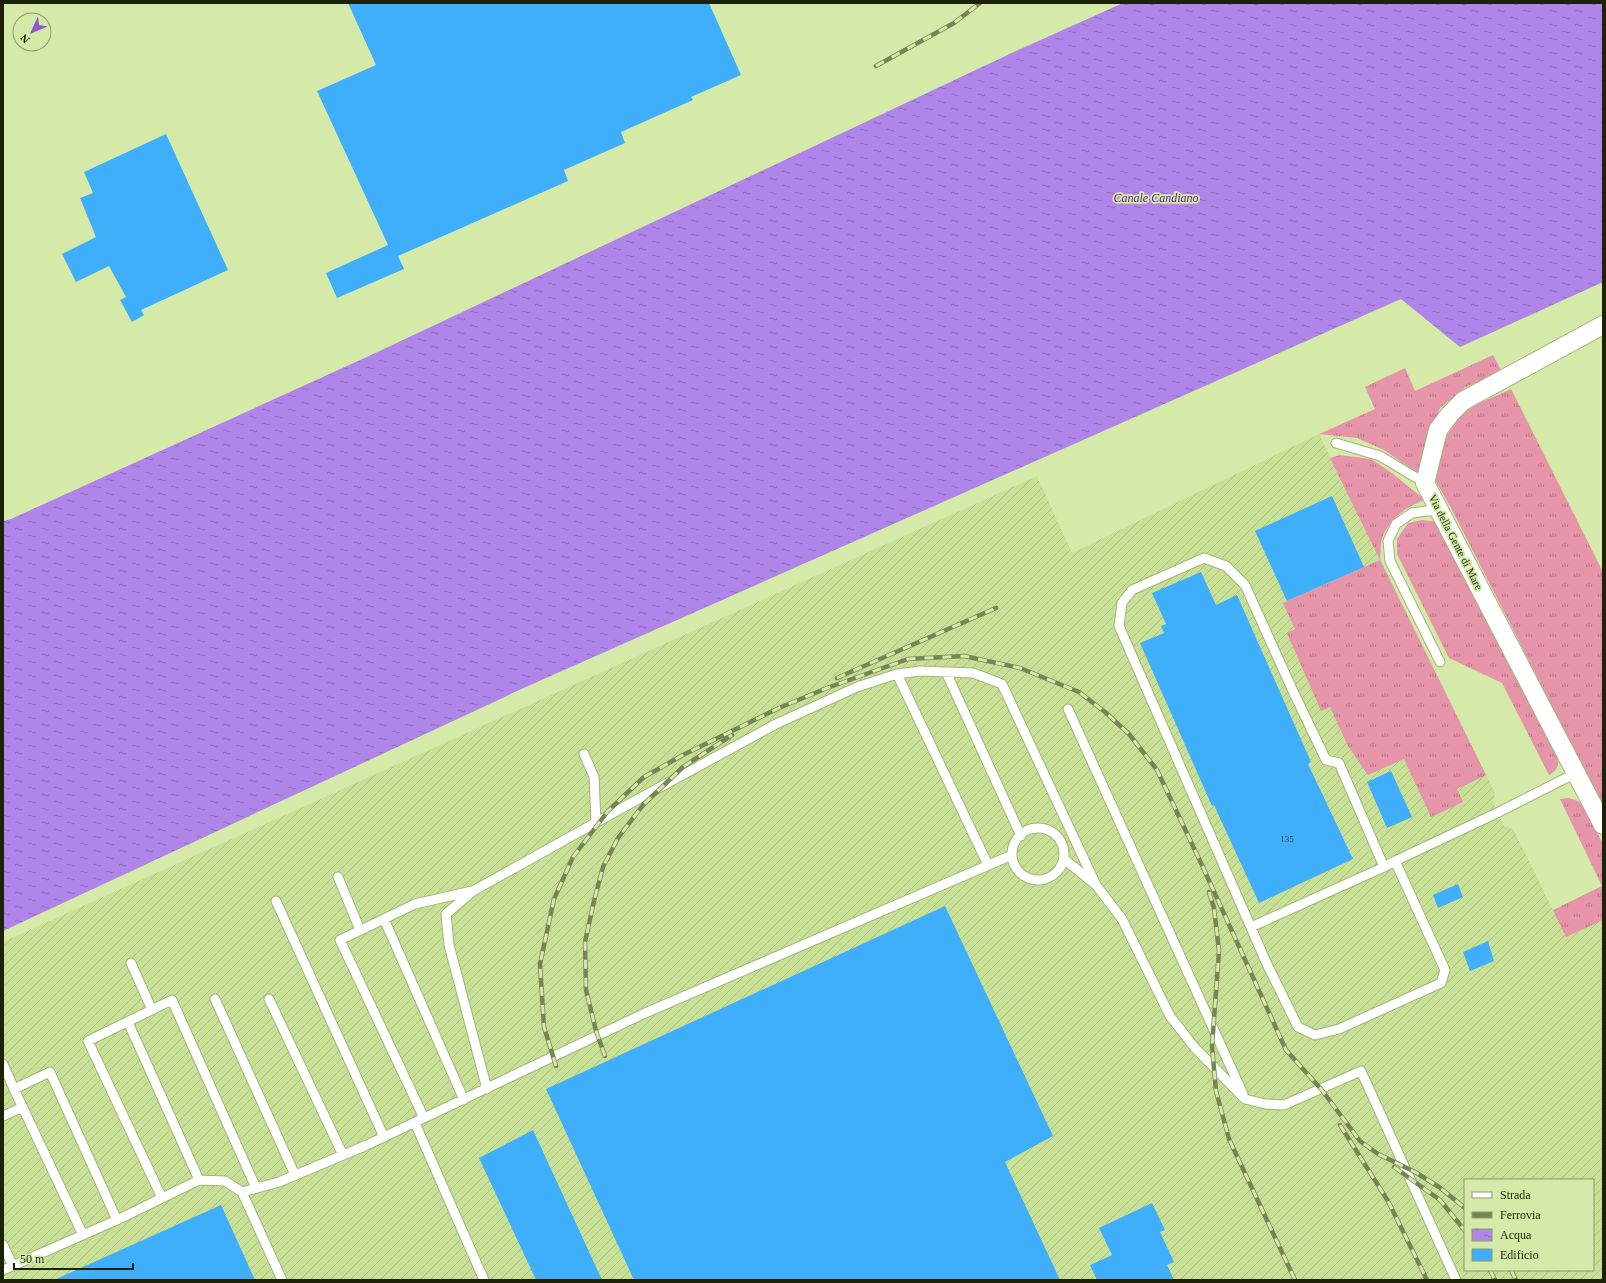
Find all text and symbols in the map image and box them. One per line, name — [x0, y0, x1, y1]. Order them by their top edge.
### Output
north arrow — [12, 12, 52, 52]
text: N — [18, 32, 32, 46]
water label: Canale Candiano — [1113, 191, 1199, 205]
street label: Via della Gente di Mare — [1427, 492, 1485, 592]
house number: 135 — [1280, 834, 1294, 844]
legend — [1464, 1179, 1594, 1271]
text: Strada — [1500, 1188, 1531, 1202]
text: Ferrovia — [1500, 1208, 1541, 1222]
text: Acqua — [1500, 1228, 1532, 1242]
scale bar — [14, 1245, 133, 1271]
text: Edificio — [1500, 1248, 1539, 1262]
text: 50 m — [20, 1252, 45, 1266]

